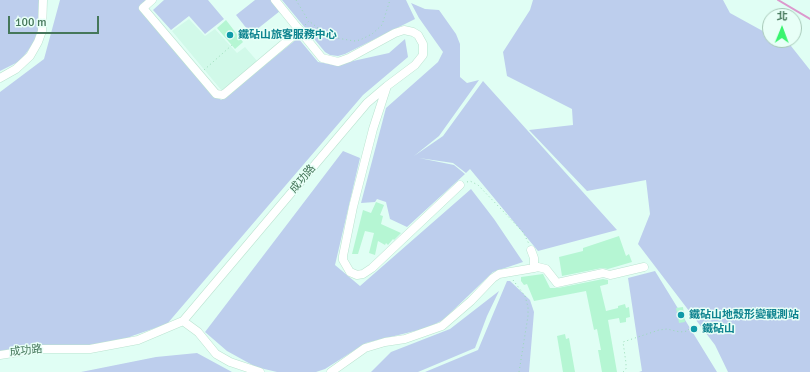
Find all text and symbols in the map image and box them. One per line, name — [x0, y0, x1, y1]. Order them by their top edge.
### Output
scale bar — [10, 8, 101, 34]
north arrow — [762, 8, 802, 48]
text: 北 — [777, 10, 788, 23]
text: 100 m — [15, 15, 47, 30]
place label: 鐵砧山旅客服務中心 — [238, 28, 337, 42]
marker: 鐵砧山旅客服務中心 — [225, 30, 235, 40]
street label: 成功路 — [287, 162, 319, 196]
place label: 鐵砧山地殼形變觀測站 — [689, 308, 799, 322]
marker: 鐵砧山地殼形變觀測站 — [676, 310, 686, 320]
place label: 鐵砧山 — [702, 322, 735, 336]
marker: 鐵砧山 — [689, 324, 699, 334]
street label: 成功路 — [9, 343, 43, 359]

